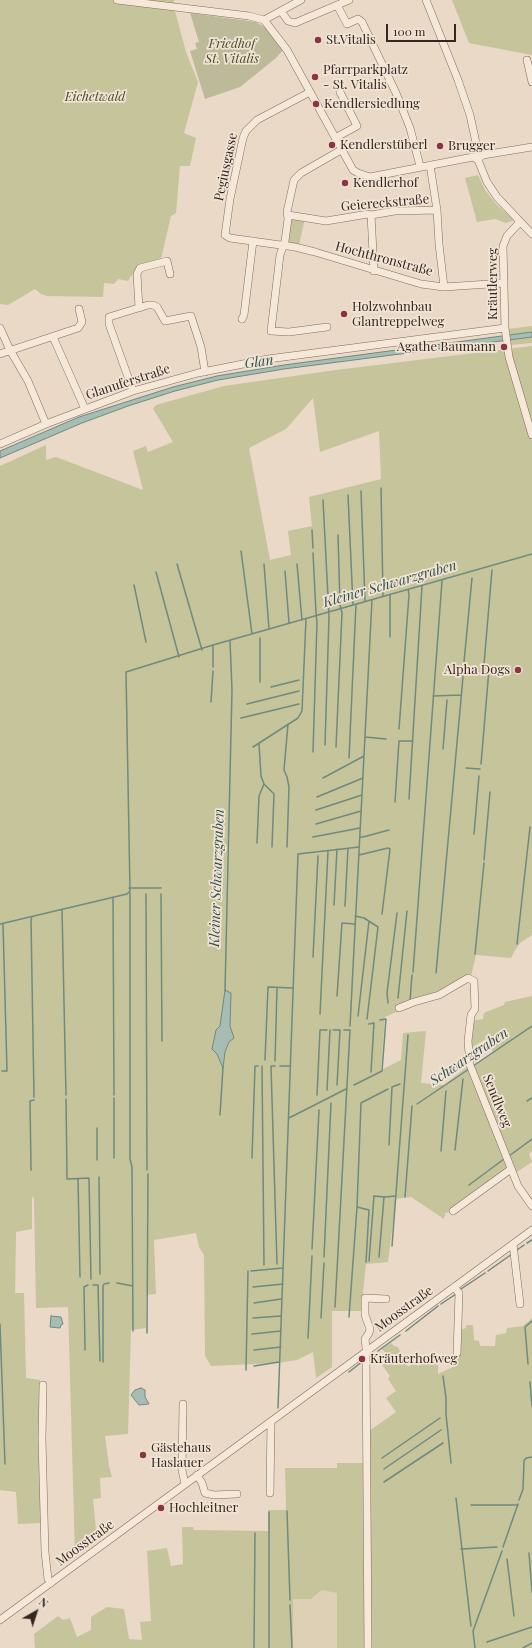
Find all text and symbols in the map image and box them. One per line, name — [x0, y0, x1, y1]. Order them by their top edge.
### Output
scale bar — [388, 16, 458, 42]
text: 100 m — [393, 23, 425, 39]
place label: St.Vitalis — [326, 32, 376, 48]
marker: St.Vitalis — [313, 35, 323, 45]
park label: Friedhof St. Vitalis — [205, 36, 259, 67]
place label: Pfarrparkplatz - St. Vitalis — [323, 62, 408, 93]
marker: Pfarrparkplatz - St. Vitalis — [310, 72, 320, 82]
park label: Eichetwald — [65, 89, 125, 105]
place label: Kendlersiedlung — [324, 96, 420, 112]
marker: Kendlersiedlung — [311, 99, 321, 109]
street label: Pegiusgasse — [211, 131, 241, 203]
place label: Kendlerstüberl — [340, 137, 427, 153]
place label: Brugger — [448, 138, 495, 154]
marker: Kendlerstüberl — [327, 140, 337, 150]
marker: Brugger — [435, 141, 445, 151]
place label: Kendlerhof — [353, 175, 418, 191]
marker: Kendlerhof — [340, 178, 350, 188]
street label: Geiereckstraße — [340, 191, 430, 215]
street label: Hochthronstraße — [334, 239, 434, 279]
street label: Kräutlerweg — [485, 248, 501, 320]
place label: Holzwohnbau Glantreppelweg — [352, 299, 444, 330]
marker: Holzwohnbau Glantreppelweg — [339, 309, 349, 319]
place label: Agathe Baumann — [397, 339, 496, 355]
marker: Agathe Baumann — [499, 342, 509, 352]
water label: Glan — [243, 352, 275, 372]
street label: Glanuferstraße — [84, 361, 172, 403]
water label: Kleiner Schwarzgraben — [321, 557, 459, 611]
place label: Alpha Dogs — [444, 662, 510, 678]
marker: Alpha Dogs — [513, 665, 523, 675]
water label: Kleiner Schwarzgraben — [206, 809, 228, 947]
water label: Schwarzgraben — [427, 1025, 511, 1089]
street label: Sendlweg — [479, 1072, 515, 1130]
street label: Moosstraße — [372, 1283, 436, 1335]
place label: Kräuterhofweg — [370, 1351, 457, 1367]
marker: Kräuterhofweg — [357, 1354, 367, 1364]
place label: Gästehaus Haslauer — [151, 1440, 211, 1471]
marker: Gästehaus Haslauer — [138, 1450, 148, 1460]
place label: Hochleitner — [169, 1500, 238, 1516]
marker: Hochleitner — [156, 1503, 166, 1513]
street label: Moosstraße — [53, 1517, 117, 1569]
north arrow — [16, 1592, 56, 1632]
text: N — [36, 1594, 52, 1611]

